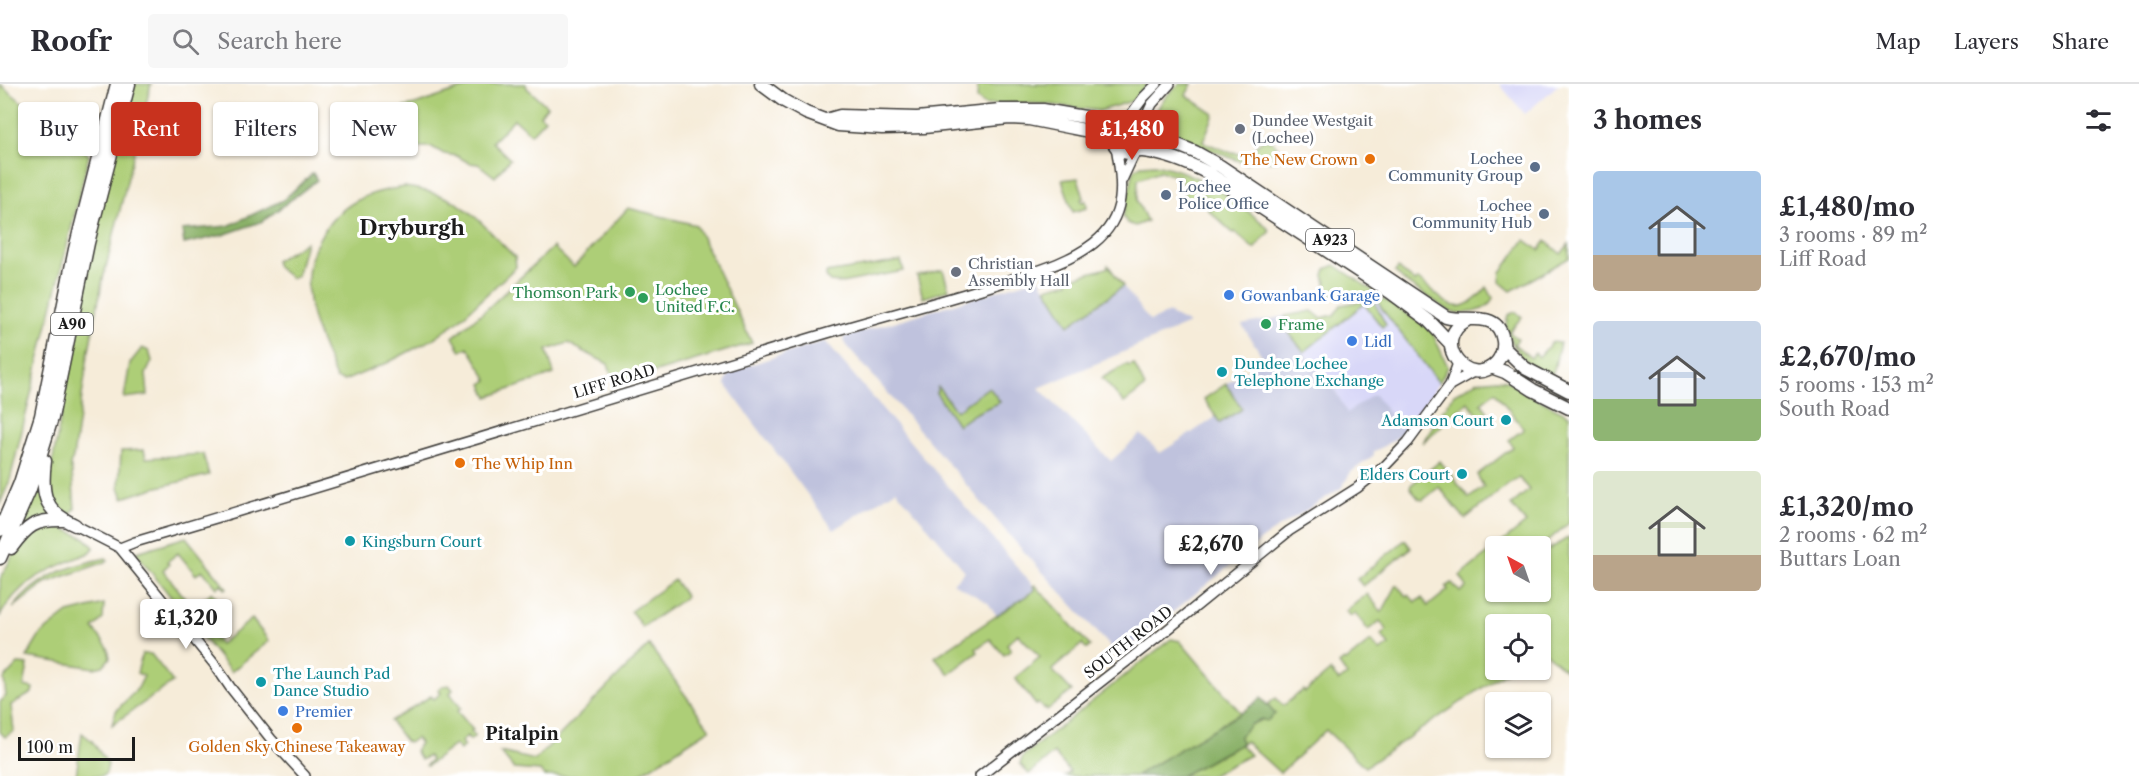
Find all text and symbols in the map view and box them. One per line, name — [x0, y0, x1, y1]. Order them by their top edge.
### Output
search box — [148, 14, 568, 68]
text: Roofr — [30, 24, 112, 58]
icon: search — [169, 25, 202, 58]
text: Search here — [217, 28, 342, 55]
text: Map — [1876, 29, 1921, 54]
text: Layers — [1954, 29, 2019, 54]
text: Share — [2052, 29, 2109, 54]
chip: Buy — [18, 102, 99, 156]
chip: Rent — [111, 102, 201, 156]
chip: Filters — [213, 102, 318, 156]
chip: New — [330, 102, 418, 156]
text: 3 homes — [1593, 104, 1702, 136]
icon: filters — [2082, 104, 2115, 137]
pin: £1,480 — [1083, 110, 1181, 161]
place label: Dundee Westgait (Lochee) — [1252, 111, 1374, 147]
text: £1,480 — [1100, 117, 1164, 141]
marker: Dundee Westgait (Lochee) — [1233, 122, 1247, 136]
place label: Lochee Community Group — [1388, 149, 1523, 185]
place label: The New Crown — [1241, 150, 1359, 169]
marker: The New Crown — [1363, 152, 1377, 166]
marker: Lochee Community Group — [1528, 160, 1542, 174]
place label: Lochee Police Office — [1178, 177, 1269, 213]
marker: Lochee Police Office — [1159, 188, 1173, 202]
text: £1,480/mo — [1779, 191, 1915, 223]
icon: home — [1641, 195, 1713, 267]
place label: Lochee Community Hub — [1412, 196, 1532, 232]
marker: Lochee Community Hub — [1537, 207, 1551, 221]
district label: Dryburgh — [359, 215, 465, 240]
text: 3 rooms · 89 m² — [1779, 223, 1927, 247]
road number: A923 — [1306, 229, 1354, 251]
text: Liff Road — [1779, 247, 1867, 271]
place label: Christian Assembly Hall — [967, 254, 1070, 290]
marker: Christian Assembly Hall — [949, 265, 963, 279]
place label: Lochee United F.C. — [655, 280, 735, 316]
place label: Thomson Park — [513, 283, 619, 302]
marker: Thomson Park — [623, 285, 637, 299]
place label: Gowanbank Garage — [1241, 286, 1380, 305]
marker: Gowanbank Garage — [1222, 288, 1236, 302]
marker: Lochee United F.C. — [636, 291, 650, 305]
road number: A90 — [51, 313, 93, 335]
place label: Frame — [1278, 315, 1324, 334]
marker: Frame — [1259, 317, 1273, 331]
place label: Lidl — [1364, 332, 1393, 351]
marker: Lidl — [1345, 334, 1359, 348]
text: £2,670/mo — [1779, 341, 1916, 373]
icon: home — [1641, 345, 1713, 417]
place label: Dundee Lochee Telephone Exchange — [1234, 354, 1384, 390]
street label: LIFF ROAD — [571, 360, 657, 402]
marker: Dundee Lochee Telephone Exchange — [1215, 365, 1229, 379]
text: 5 rooms · 153 m² — [1779, 373, 1934, 397]
text: South Road — [1779, 397, 1890, 421]
place label: Adamson Court — [1380, 411, 1495, 430]
marker: Adamson Court — [1499, 413, 1513, 427]
place label: The Whip Inn — [472, 454, 573, 473]
marker: The Whip Inn — [453, 456, 467, 470]
place label: Elders Court — [1359, 465, 1451, 484]
marker: Elders Court — [1455, 467, 1469, 481]
text: £1,320/mo — [1779, 491, 1914, 523]
icon: home — [1641, 495, 1713, 567]
text: 2 rooms · 62 m² — [1779, 523, 1927, 547]
pin: £2,670 — [1162, 525, 1260, 576]
place label: Kingsburn Court — [362, 532, 482, 551]
text: £2,670 — [1178, 532, 1244, 556]
marker: Kingsburn Court — [343, 534, 357, 548]
north arrow — [1485, 536, 1551, 602]
map controls — [1485, 536, 1551, 758]
text: Buttars Loan — [1779, 547, 1901, 571]
pin: £1,320 — [137, 599, 235, 650]
street label: SOUTH ROAD — [1080, 602, 1176, 682]
text: £1,320 — [154, 606, 218, 630]
button: locate — [1485, 614, 1551, 680]
place label: The Launch Pad Dance Studio — [273, 664, 390, 700]
marker: The Launch Pad Dance Studio — [254, 675, 268, 689]
button: layers — [1485, 692, 1551, 758]
place label: Premier — [295, 702, 353, 721]
marker: Premier — [276, 704, 290, 718]
marker: Golden Sky Chinese Takeaway — [290, 721, 304, 735]
district label: Pitalpin — [485, 723, 559, 745]
scale bar — [18, 734, 135, 762]
text: 100 m — [27, 737, 73, 757]
place label: Golden Sky Chinese Takeaway — [188, 737, 406, 756]

